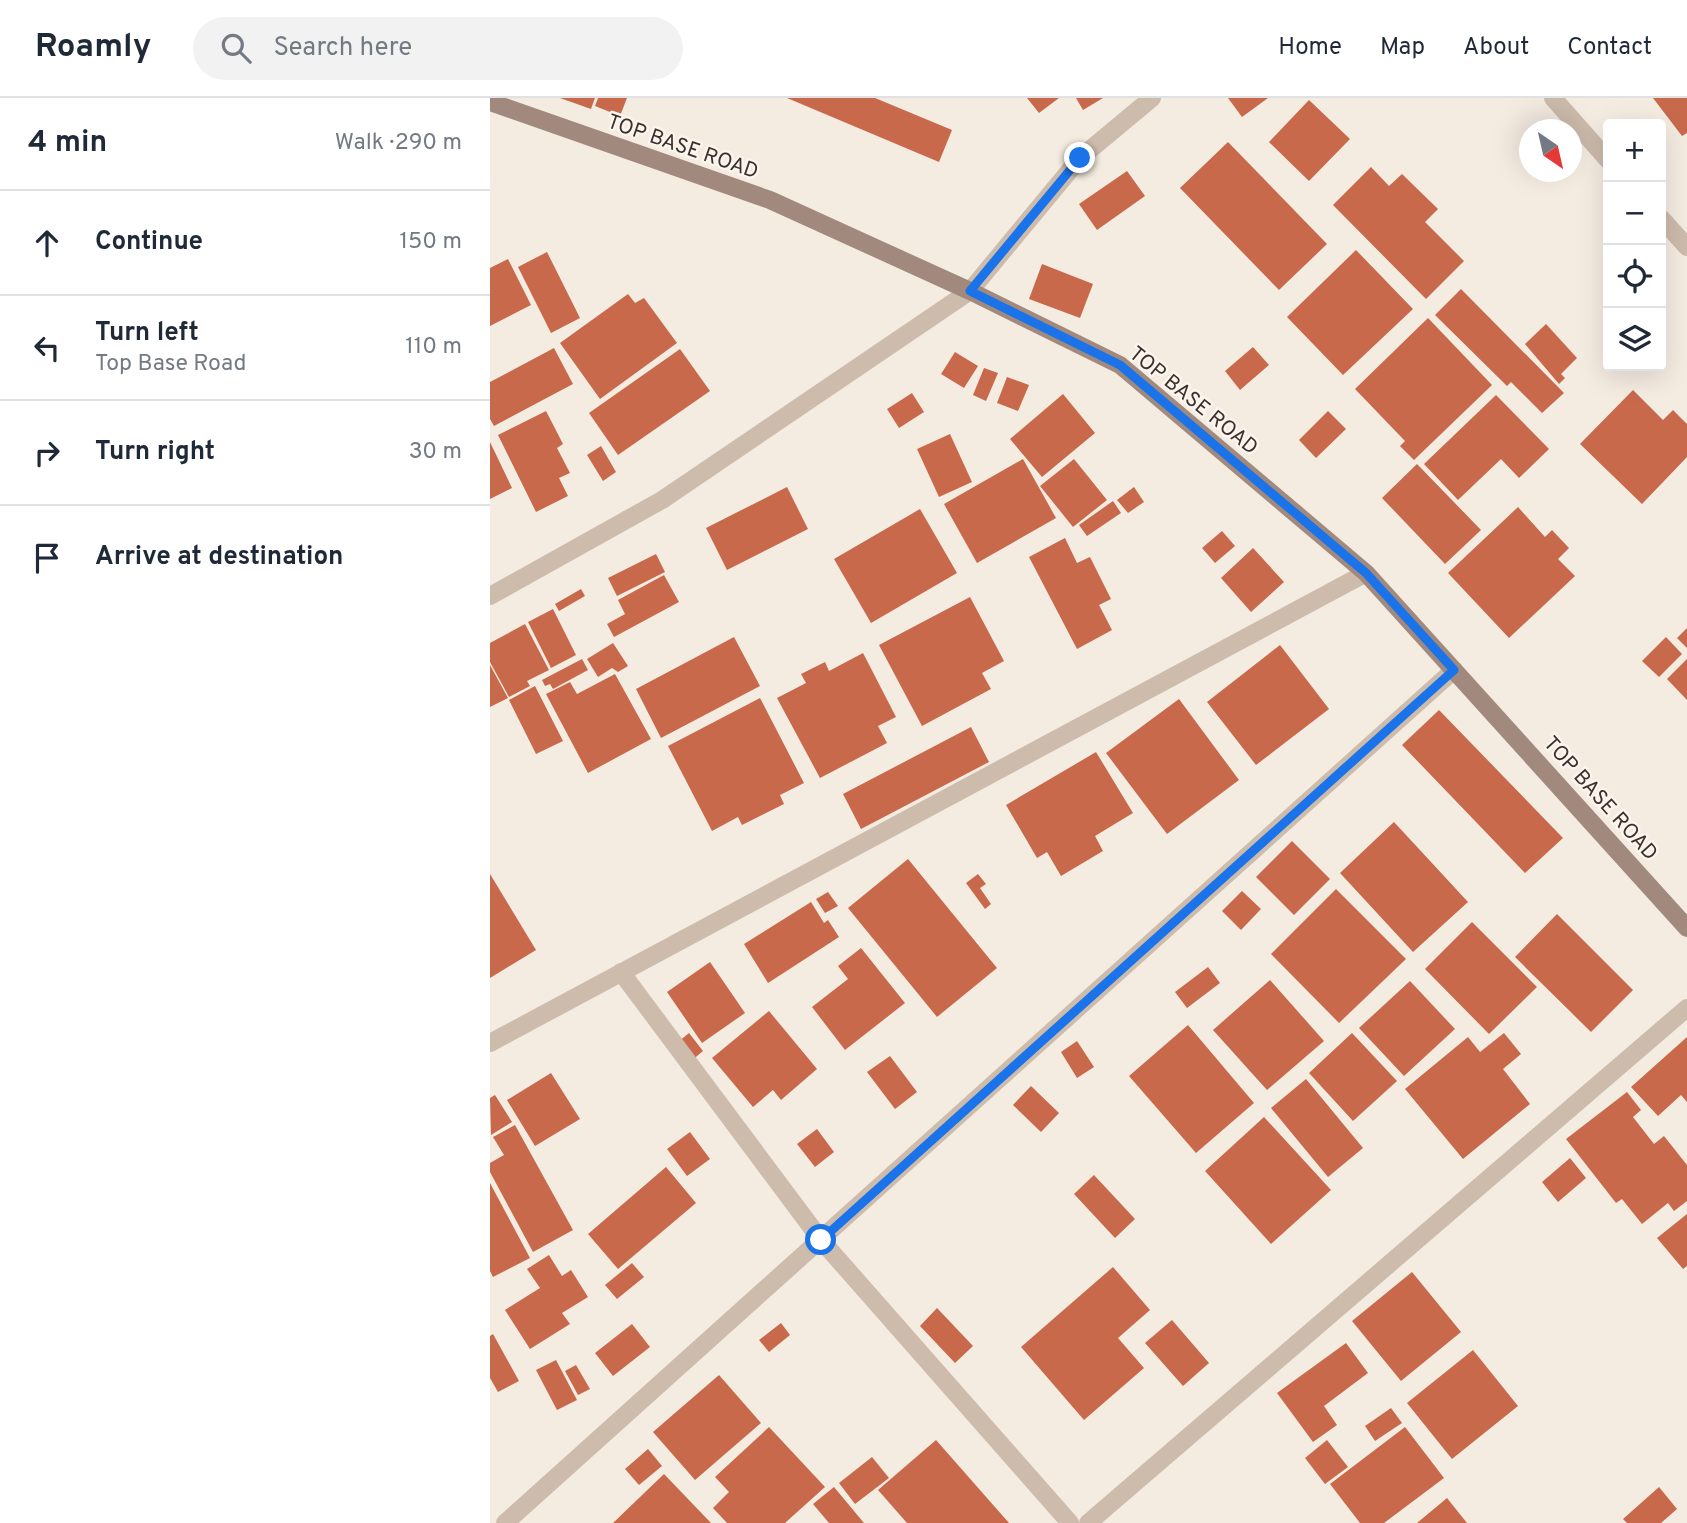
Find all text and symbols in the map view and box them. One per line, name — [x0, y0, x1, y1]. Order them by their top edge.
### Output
search box — [193, 17, 683, 80]
text: Roamly — [35, 27, 151, 69]
icon: search — [217, 29, 255, 67]
text: Search here — [273, 32, 412, 65]
text: Home — [1278, 33, 1342, 63]
text: Map — [1380, 33, 1425, 63]
text: About — [1463, 33, 1529, 63]
text: Contact — [1567, 33, 1652, 63]
street label: TOP BASE ROAD — [603, 109, 762, 186]
north arrow — [1519, 119, 1582, 182]
map controls — [1603, 119, 1666, 371]
button: + — [1603, 119, 1666, 182]
text: 4 min — [28, 125, 107, 162]
text: Walk · 290 m — [335, 129, 462, 158]
route end — [1064, 142, 1095, 173]
button: − — [1603, 182, 1666, 245]
icon: ahead — [28, 224, 66, 262]
text: Continue — [95, 226, 203, 259]
text: 150 m — [400, 228, 462, 257]
button: locate — [1603, 245, 1666, 308]
button: layers — [1603, 308, 1666, 371]
text: Turn left — [95, 317, 199, 350]
icon: left — [28, 329, 66, 367]
text: 110 m — [405, 333, 462, 362]
street label: TOP BASE ROAD — [1123, 341, 1263, 461]
text: Top Base Road — [95, 350, 246, 379]
icon: right — [28, 434, 66, 472]
text: Turn right — [95, 436, 215, 469]
text: 30 m — [409, 438, 462, 467]
icon: arrive — [28, 539, 66, 577]
text: Arrive at destination — [95, 541, 343, 574]
street label: TOP BASE ROAD — [1537, 731, 1663, 867]
route start — [805, 1224, 836, 1255]

